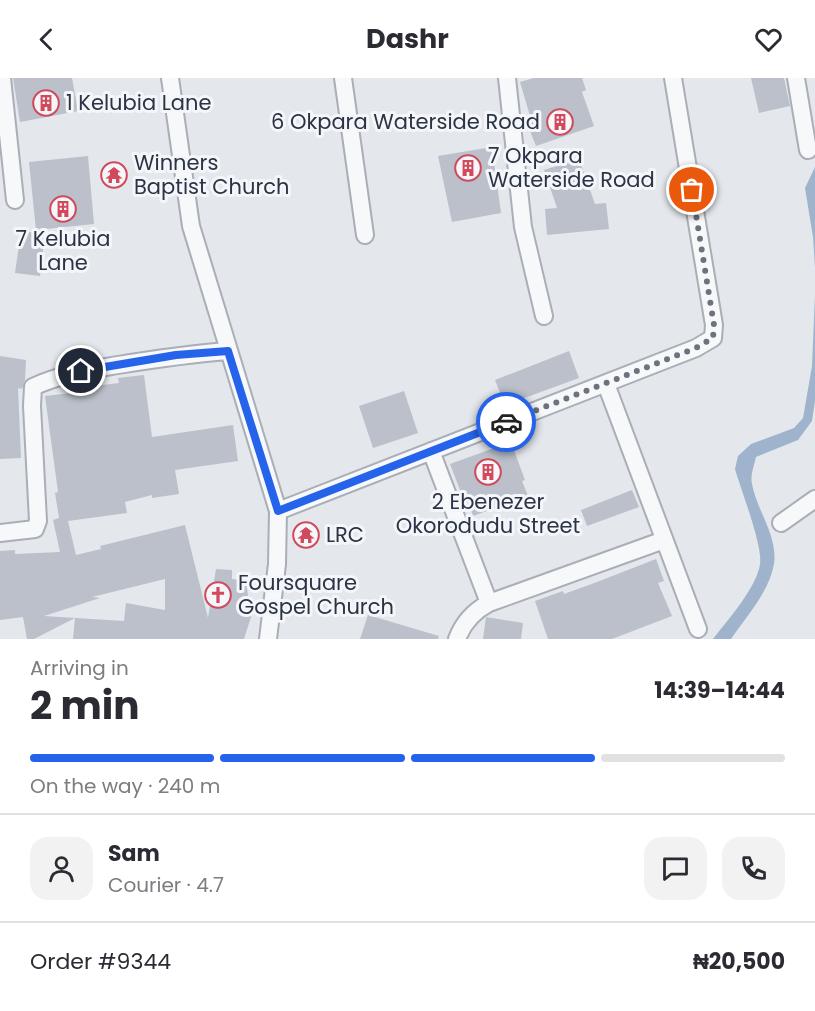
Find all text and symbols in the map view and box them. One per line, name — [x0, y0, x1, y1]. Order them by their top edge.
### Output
text: Dashr — [366, 20, 449, 57]
icon: back — [30, 23, 63, 56]
icon: heart — [752, 23, 785, 56]
building icon: 1 Kelubia Lane — [31, 88, 61, 118]
place label: 1 Kelubia Lane — [66, 88, 211, 117]
place label: 6 Okpara Waterside Road — [271, 107, 540, 136]
building icon: 6 Okpara Waterside Road — [545, 107, 575, 137]
place label: 7 Okpara Waterside Road — [488, 141, 655, 194]
place label: Winners Baptist Church — [134, 148, 289, 201]
building icon: 7 Okpara Waterside Road — [453, 153, 483, 183]
temple icon: Winners Baptist Church — [99, 160, 129, 190]
pin — [666, 164, 717, 215]
icon: bag — [675, 173, 708, 206]
building icon: 7 Kelubia Lane — [48, 194, 78, 224]
place label: 7 Kelubia Lane — [16, 224, 110, 277]
pin — [55, 345, 106, 396]
icon: home — [64, 354, 97, 387]
courier — [476, 392, 536, 452]
icon: car — [490, 406, 523, 439]
building icon: 2 Ebenezer Okorodudu Street — [473, 457, 503, 487]
place label: 2 Ebenezer Okorodudu Street — [396, 487, 580, 540]
temple icon: LRC — [291, 520, 321, 550]
place label: LRC — [326, 520, 364, 549]
place label: Foursquare Gospel Church — [238, 568, 394, 621]
church icon: Foursquare Gospel Church — [203, 580, 233, 610]
text: Arriving in — [30, 654, 129, 682]
text: 14:39–14:44 — [654, 675, 785, 706]
text: 2 min — [30, 678, 140, 733]
text: On the way · 240 m — [30, 772, 220, 800]
button: person — [30, 837, 93, 900]
button: chat — [644, 837, 707, 900]
button: phone — [722, 837, 785, 900]
text: Sam — [108, 838, 160, 869]
text: Courier · 4.7 — [108, 871, 224, 899]
text: Order #9344 — [30, 946, 171, 977]
text: ₦20,500 — [693, 946, 785, 977]

